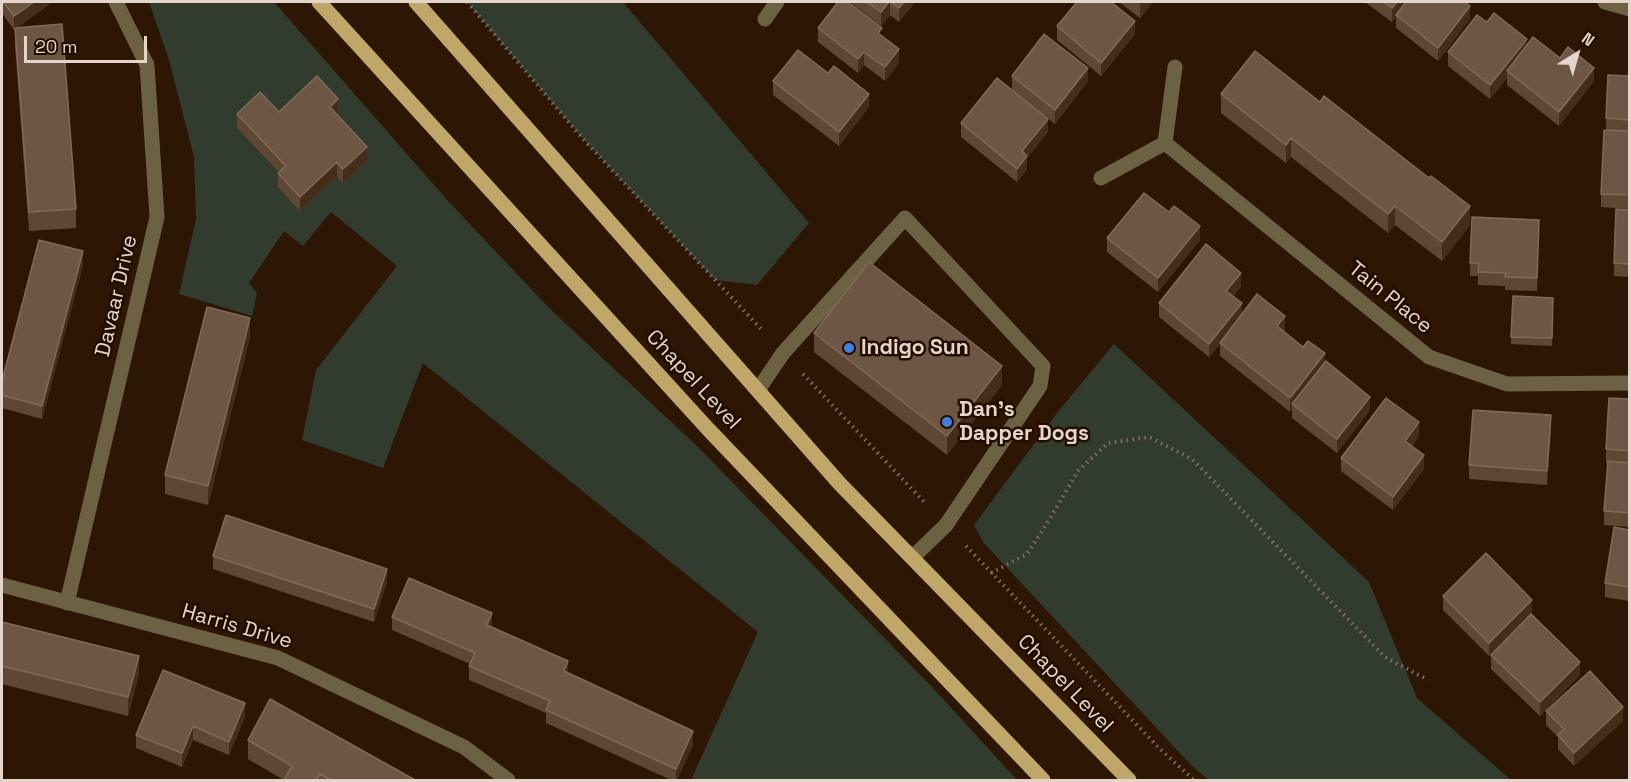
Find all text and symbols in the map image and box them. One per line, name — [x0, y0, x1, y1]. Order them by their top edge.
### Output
scale bar — [27, 24, 150, 62]
north arrow — [1547, 24, 1607, 84]
text: N — [1578, 28, 1599, 51]
text: 20 m — [35, 35, 78, 58]
street label: Davaar Drive — [91, 233, 143, 359]
street label: Tain Place — [1343, 257, 1437, 339]
street label: Chapel Level — [641, 325, 745, 435]
place label: Indigo Sun — [861, 335, 969, 361]
marker: Indigo Sun — [842, 341, 856, 355]
place label: Dan's Dapper Dogs — [959, 397, 1089, 447]
marker: Dan's Dapper Dogs — [940, 415, 954, 429]
street label: Harris Drive — [179, 599, 295, 655]
street label: Chapel Level — [1012, 630, 1118, 738]

